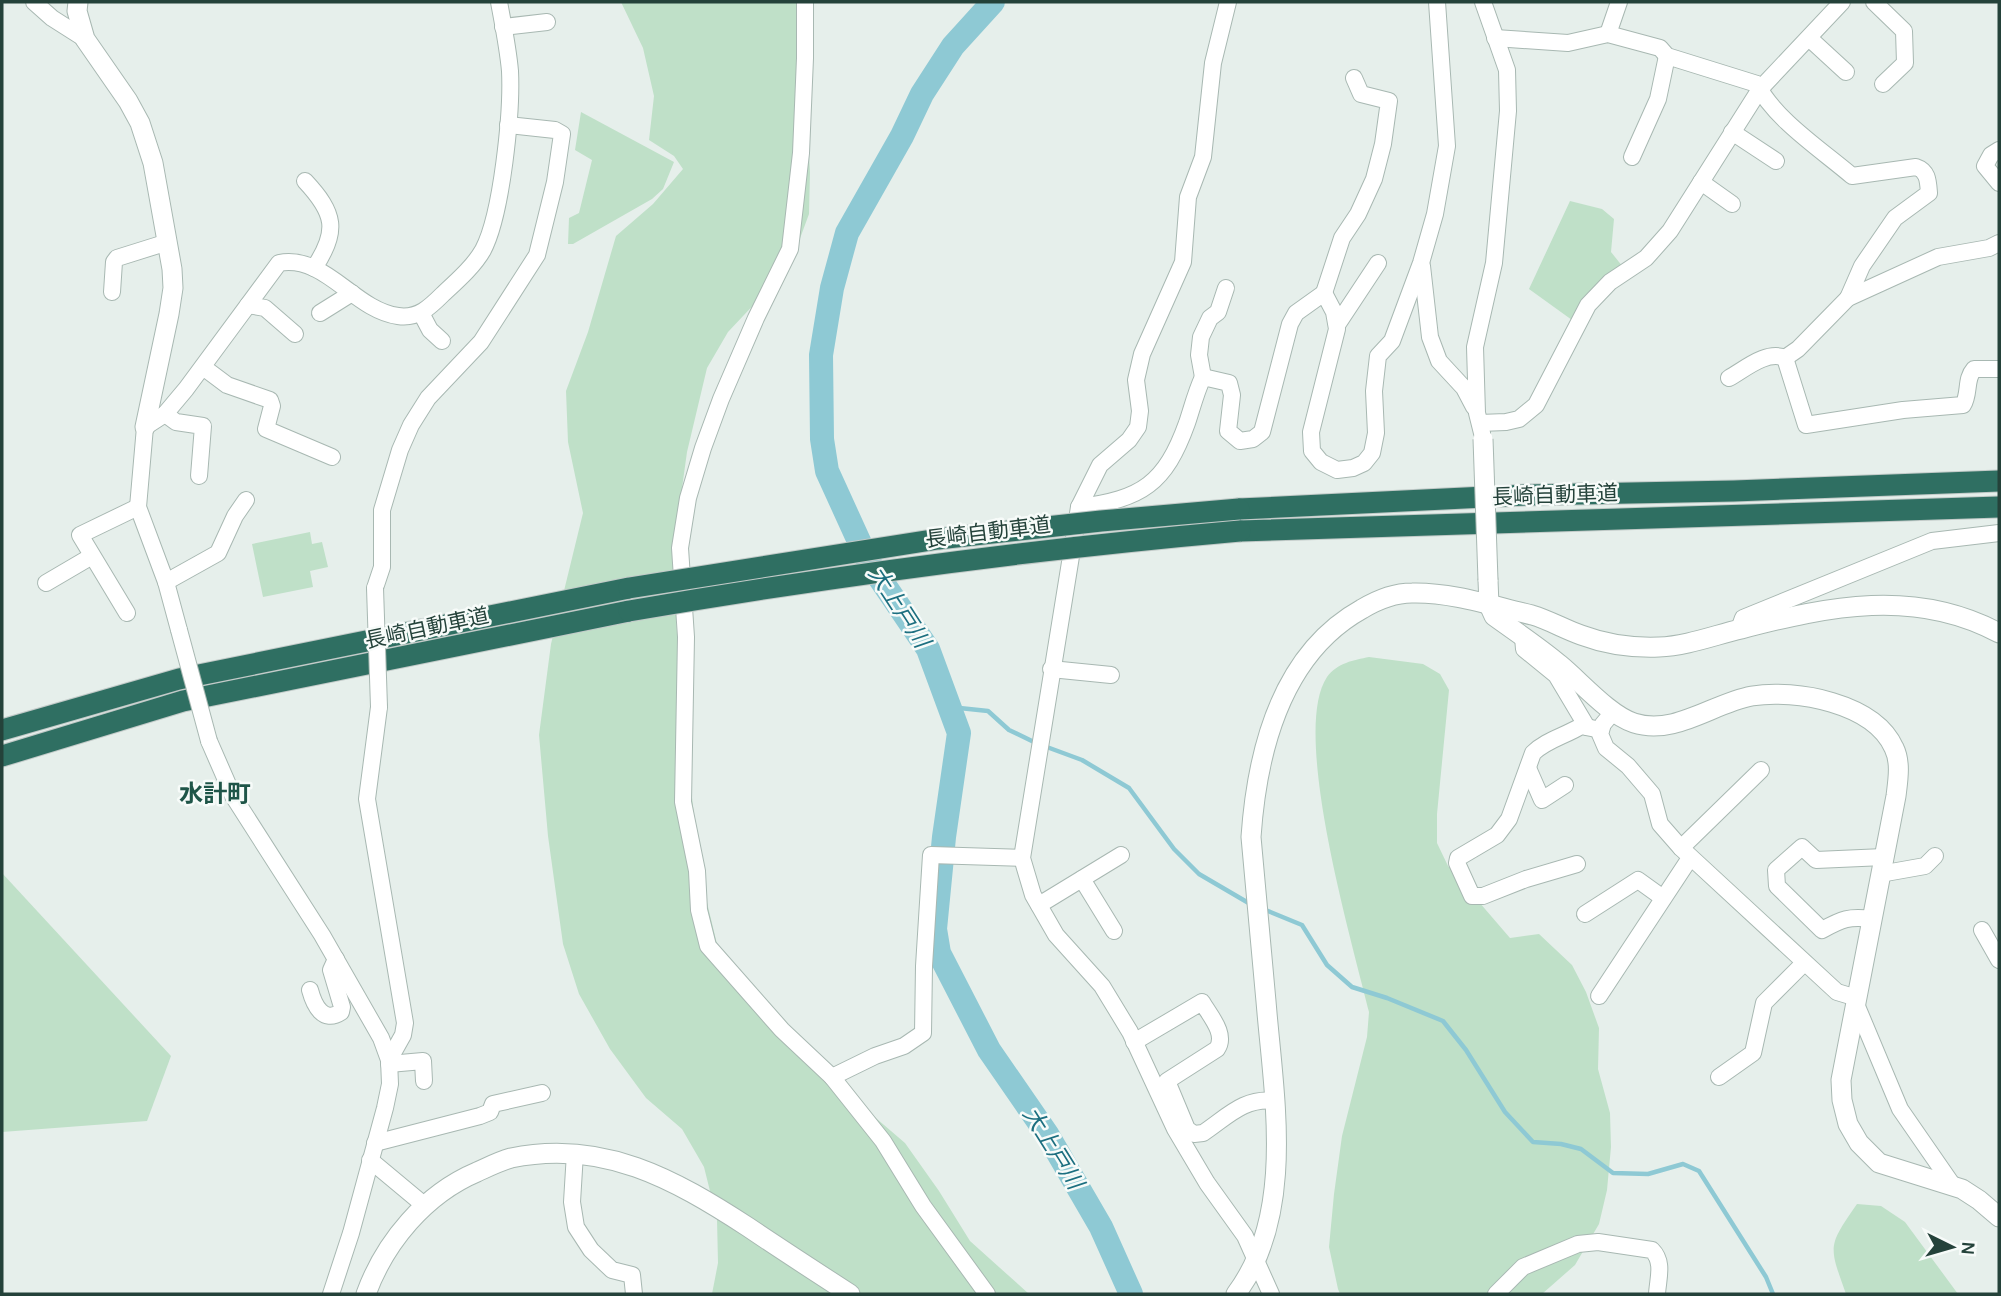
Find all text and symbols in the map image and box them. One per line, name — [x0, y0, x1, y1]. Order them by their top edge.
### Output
street label: 長崎自動車道 — [1492, 481, 1618, 509]
street label: 長崎自動車道 — [924, 512, 1052, 552]
water label: 大上戸川 — [863, 561, 937, 655]
street label: 長崎自動車道 — [363, 603, 491, 653]
district label: 水計町 — [179, 780, 251, 808]
water label: 大上戸川 — [1017, 1102, 1090, 1197]
north arrow — [1917, 1212, 1987, 1282]
text: N — [1956, 1241, 1979, 1256]

